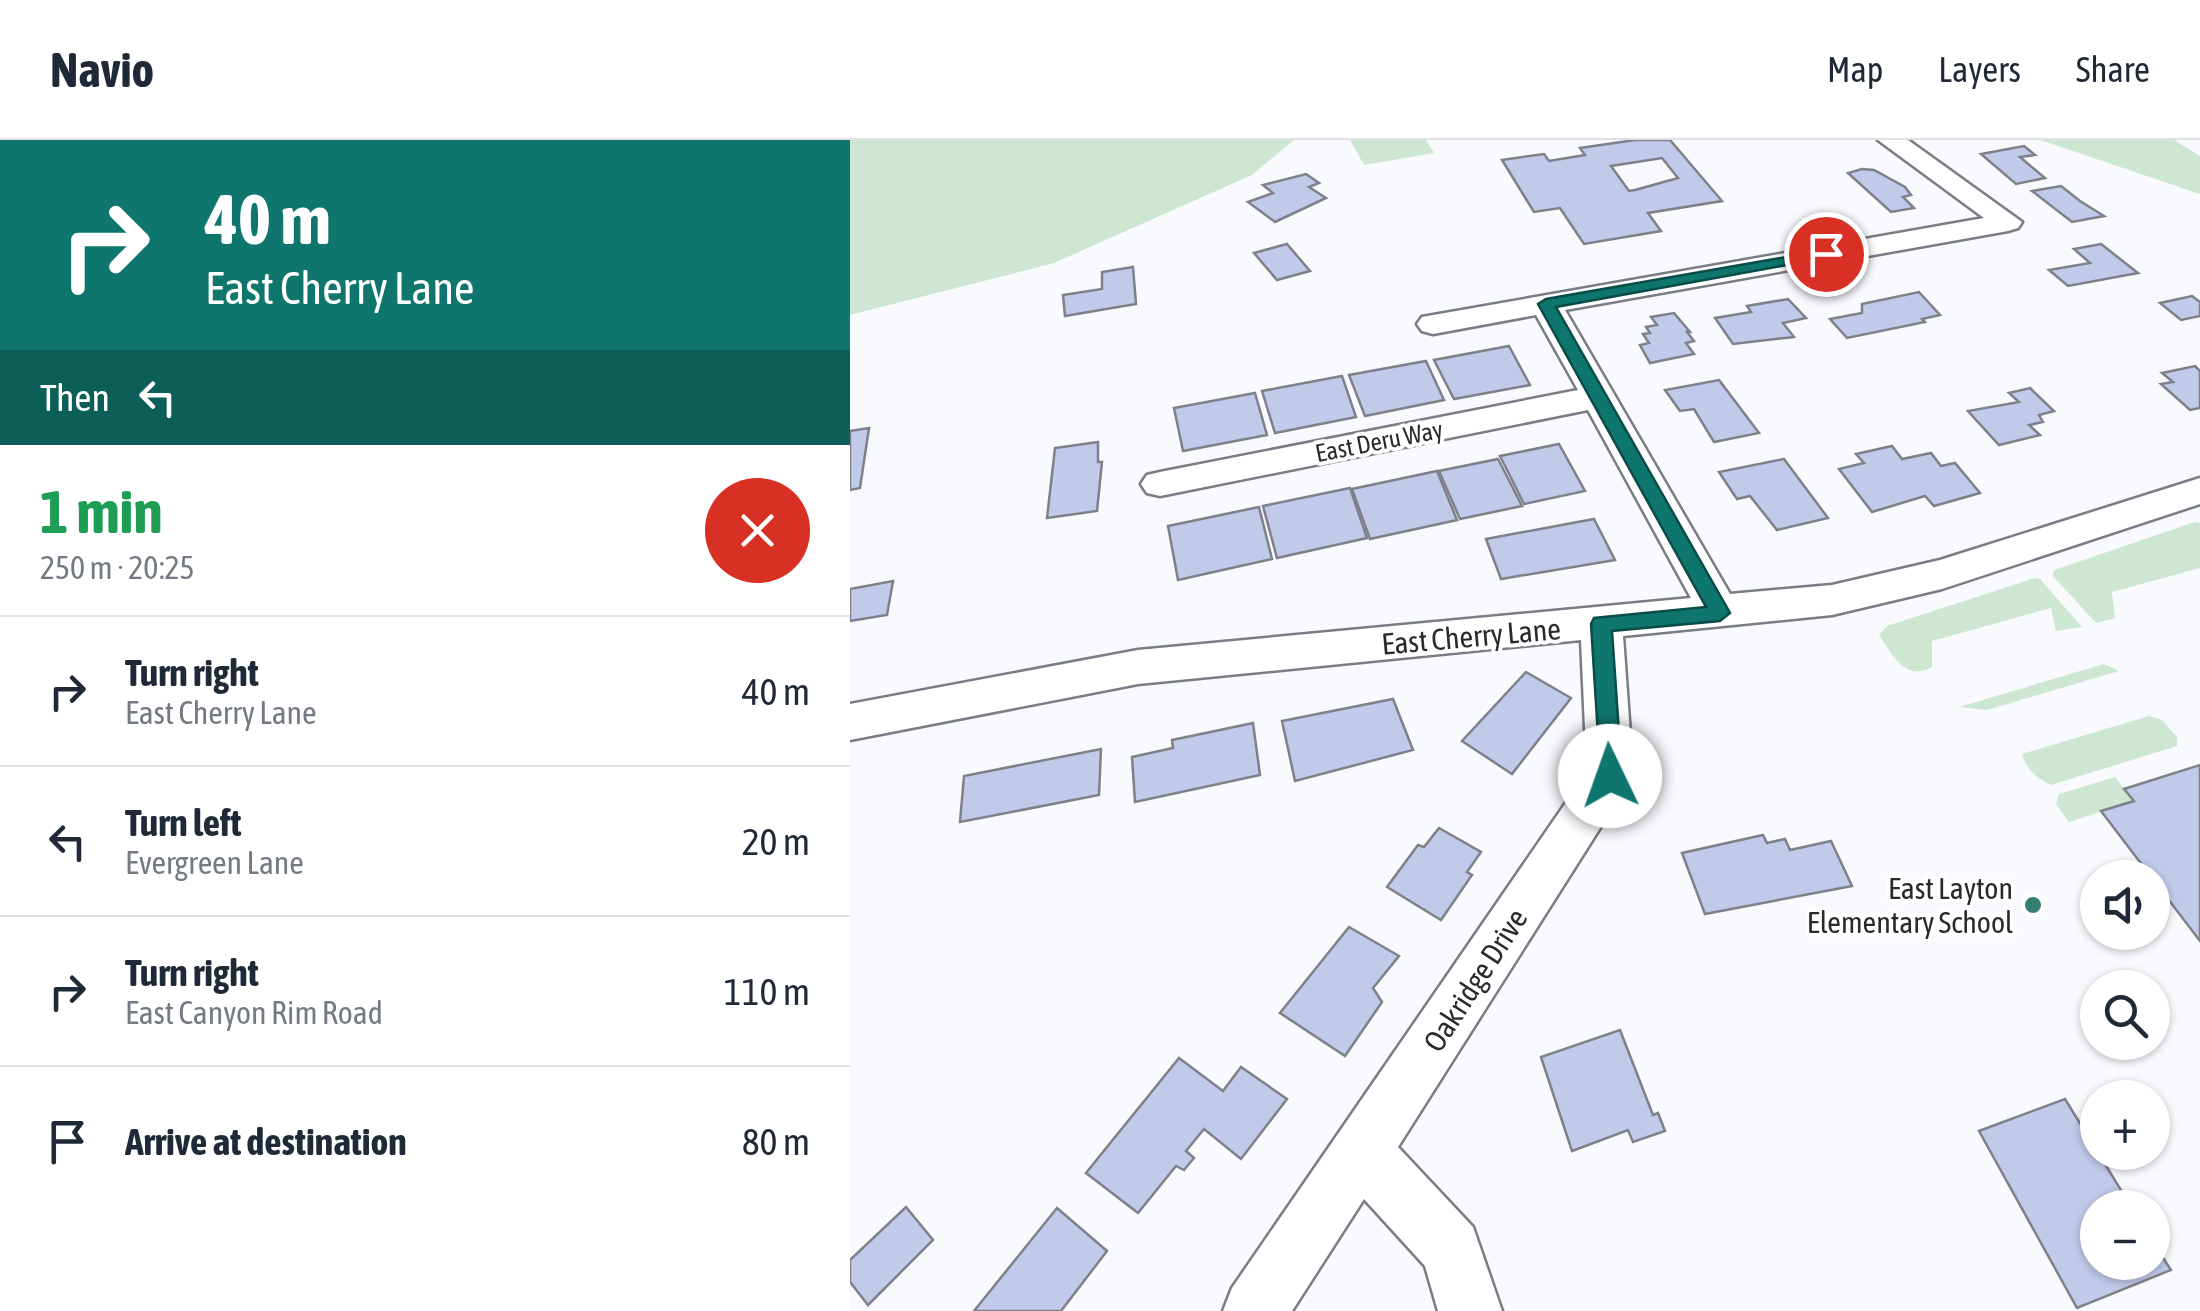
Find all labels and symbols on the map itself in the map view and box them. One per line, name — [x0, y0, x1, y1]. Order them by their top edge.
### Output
pin — [1784, 212, 1869, 297]
street label: East Deru Way — [1313, 415, 1445, 467]
street label: East Cherry Lane — [1380, 611, 1562, 661]
position arrow — [1558, 724, 1662, 828]
place label: East Layton Elementary School — [1807, 871, 2013, 939]
marker: East Layton Elementary School — [2022, 894, 2044, 916]
street label: Oakridge Drive — [1416, 902, 1534, 1058]

